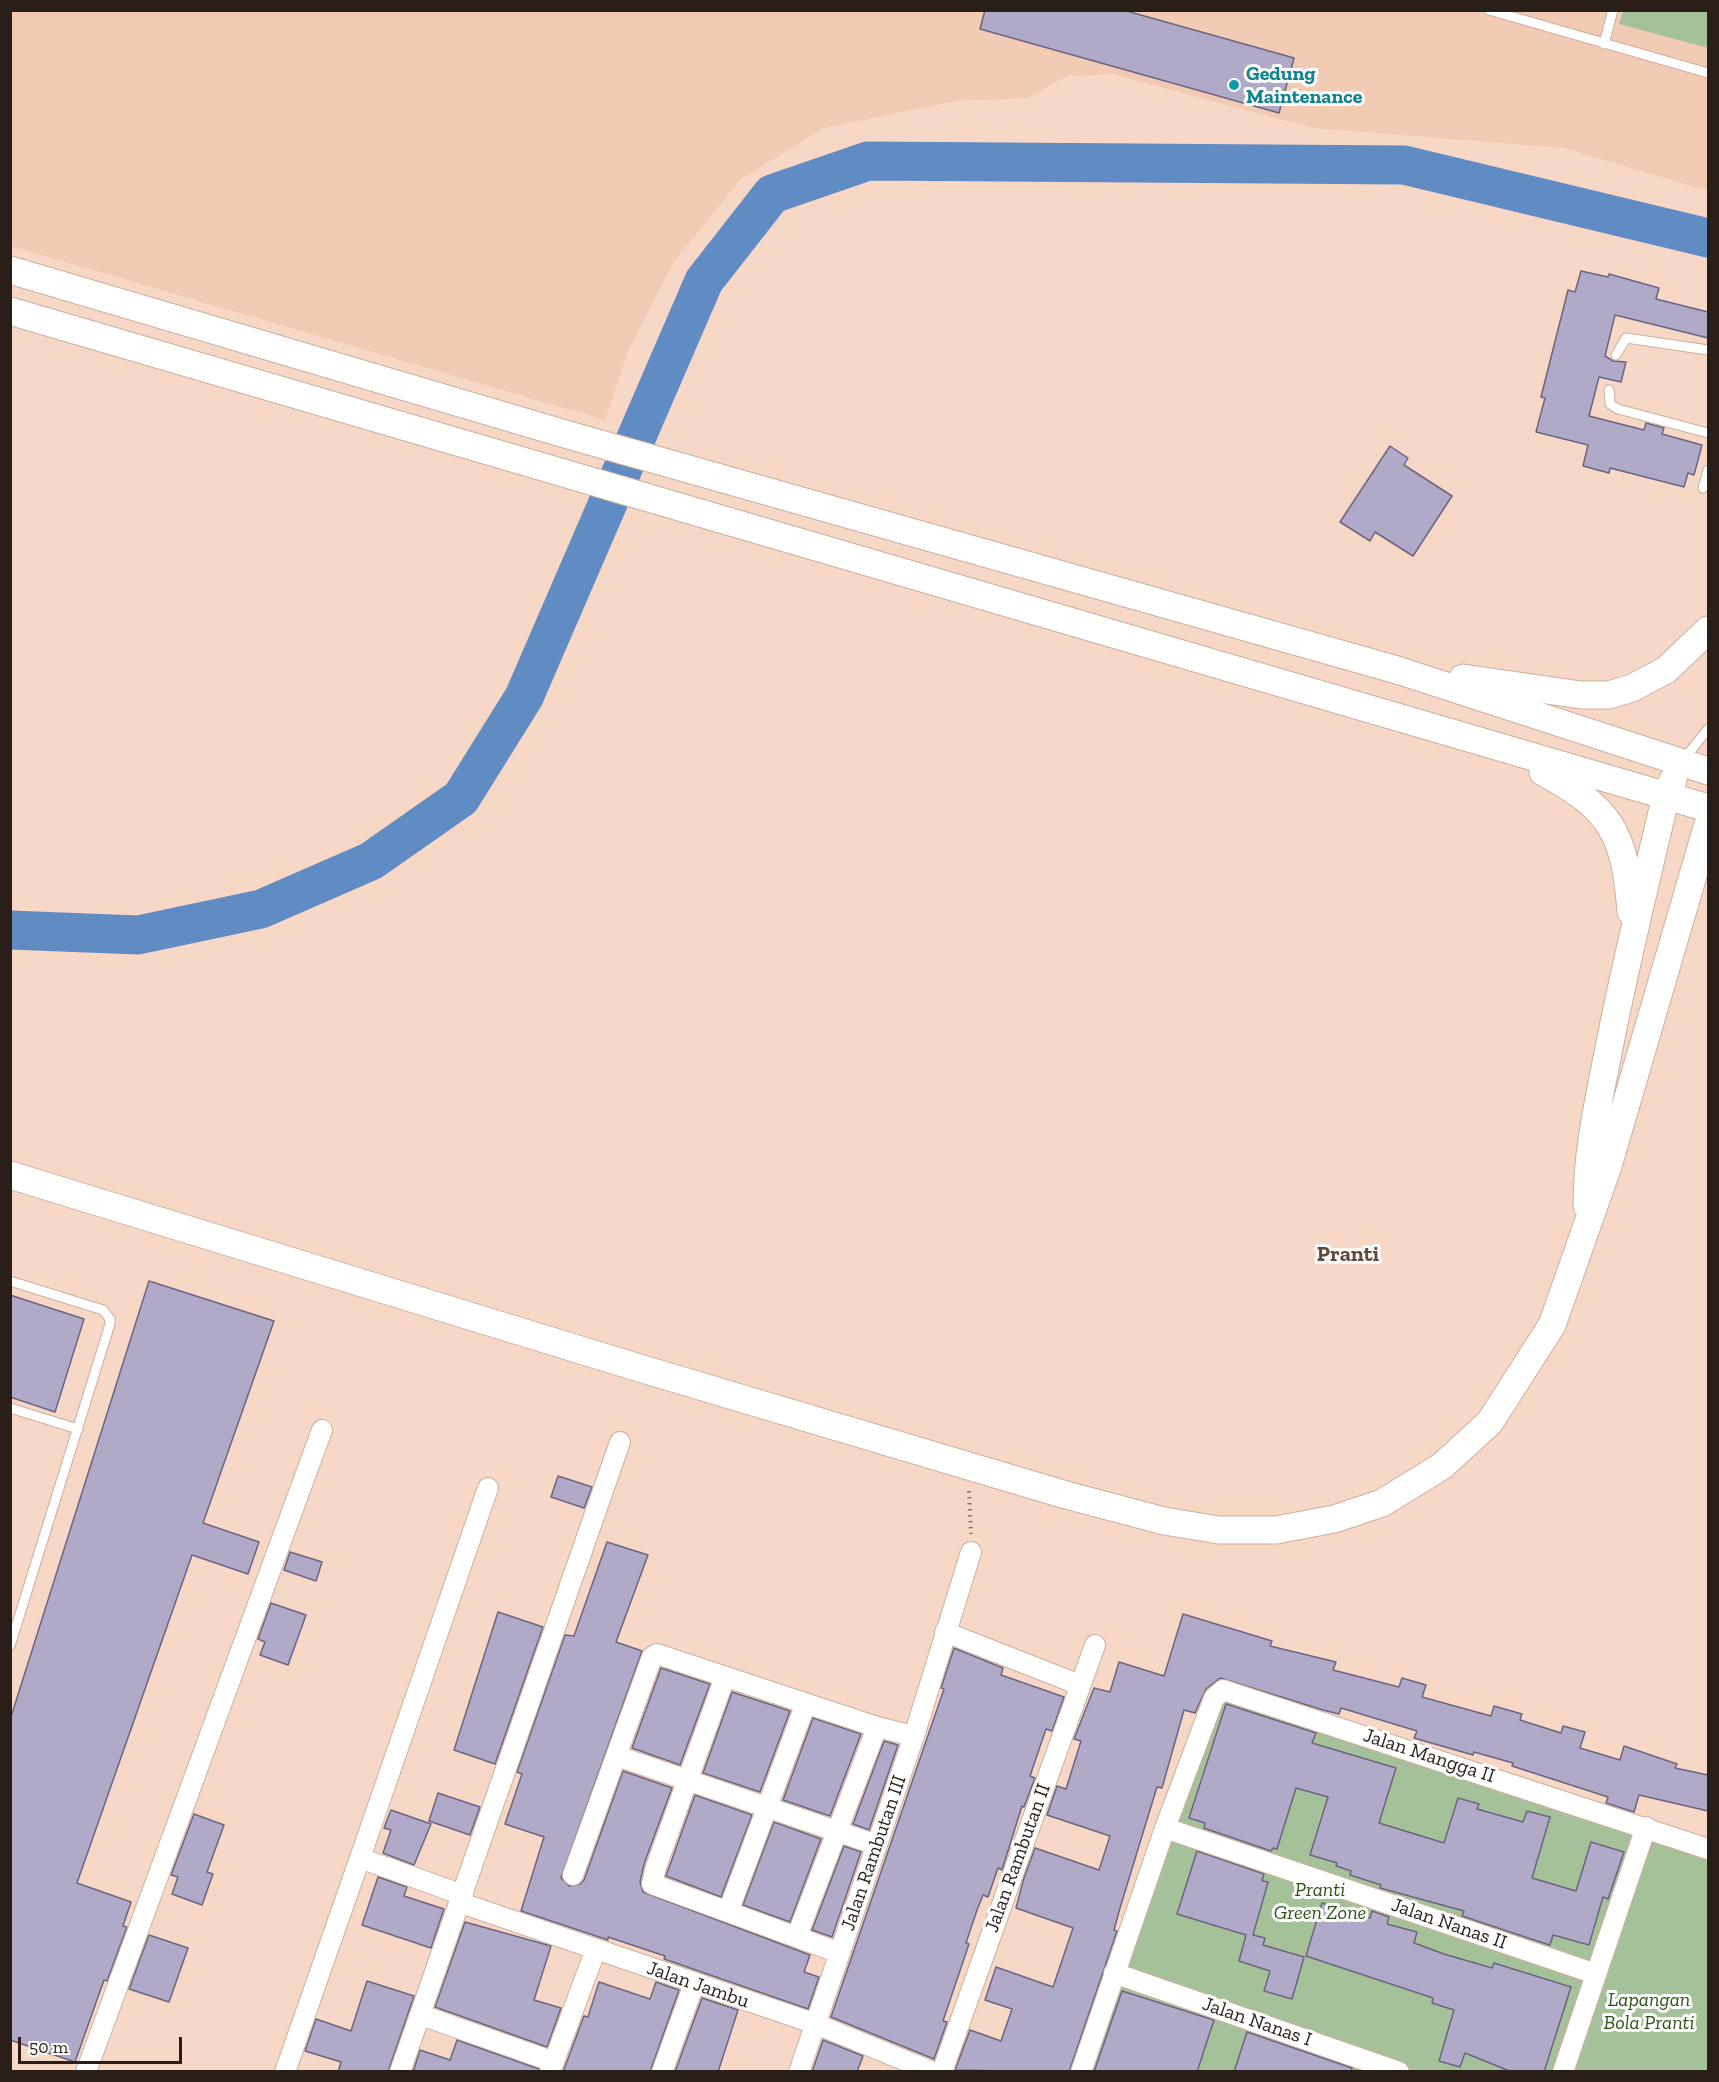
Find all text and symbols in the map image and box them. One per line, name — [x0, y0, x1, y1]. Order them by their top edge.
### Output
place label: Gedung Maintenance — [1246, 62, 1362, 109]
marker: Gedung Maintenance — [1227, 78, 1241, 92]
district label: Pranti — [1317, 1242, 1379, 1268]
street label: Jalan Mangga II — [1360, 1723, 1498, 1789]
street label: Jalan Rambutan III — [836, 1772, 912, 1934]
street label: Jalan Rambutan II — [980, 1780, 1056, 1936]
park label: Pranti Green Zone — [1274, 1878, 1366, 1925]
street label: Jalan Nanas II — [1388, 1893, 1510, 1955]
street label: Jalan Jambu — [644, 1956, 752, 2014]
park label: Lapangan Bola Pranti — [1603, 1988, 1695, 2035]
street label: Jalan Nanas I — [1199, 1992, 1315, 2052]
scale bar — [21, 2025, 184, 2063]
text: 50 m — [29, 2036, 68, 2058]

